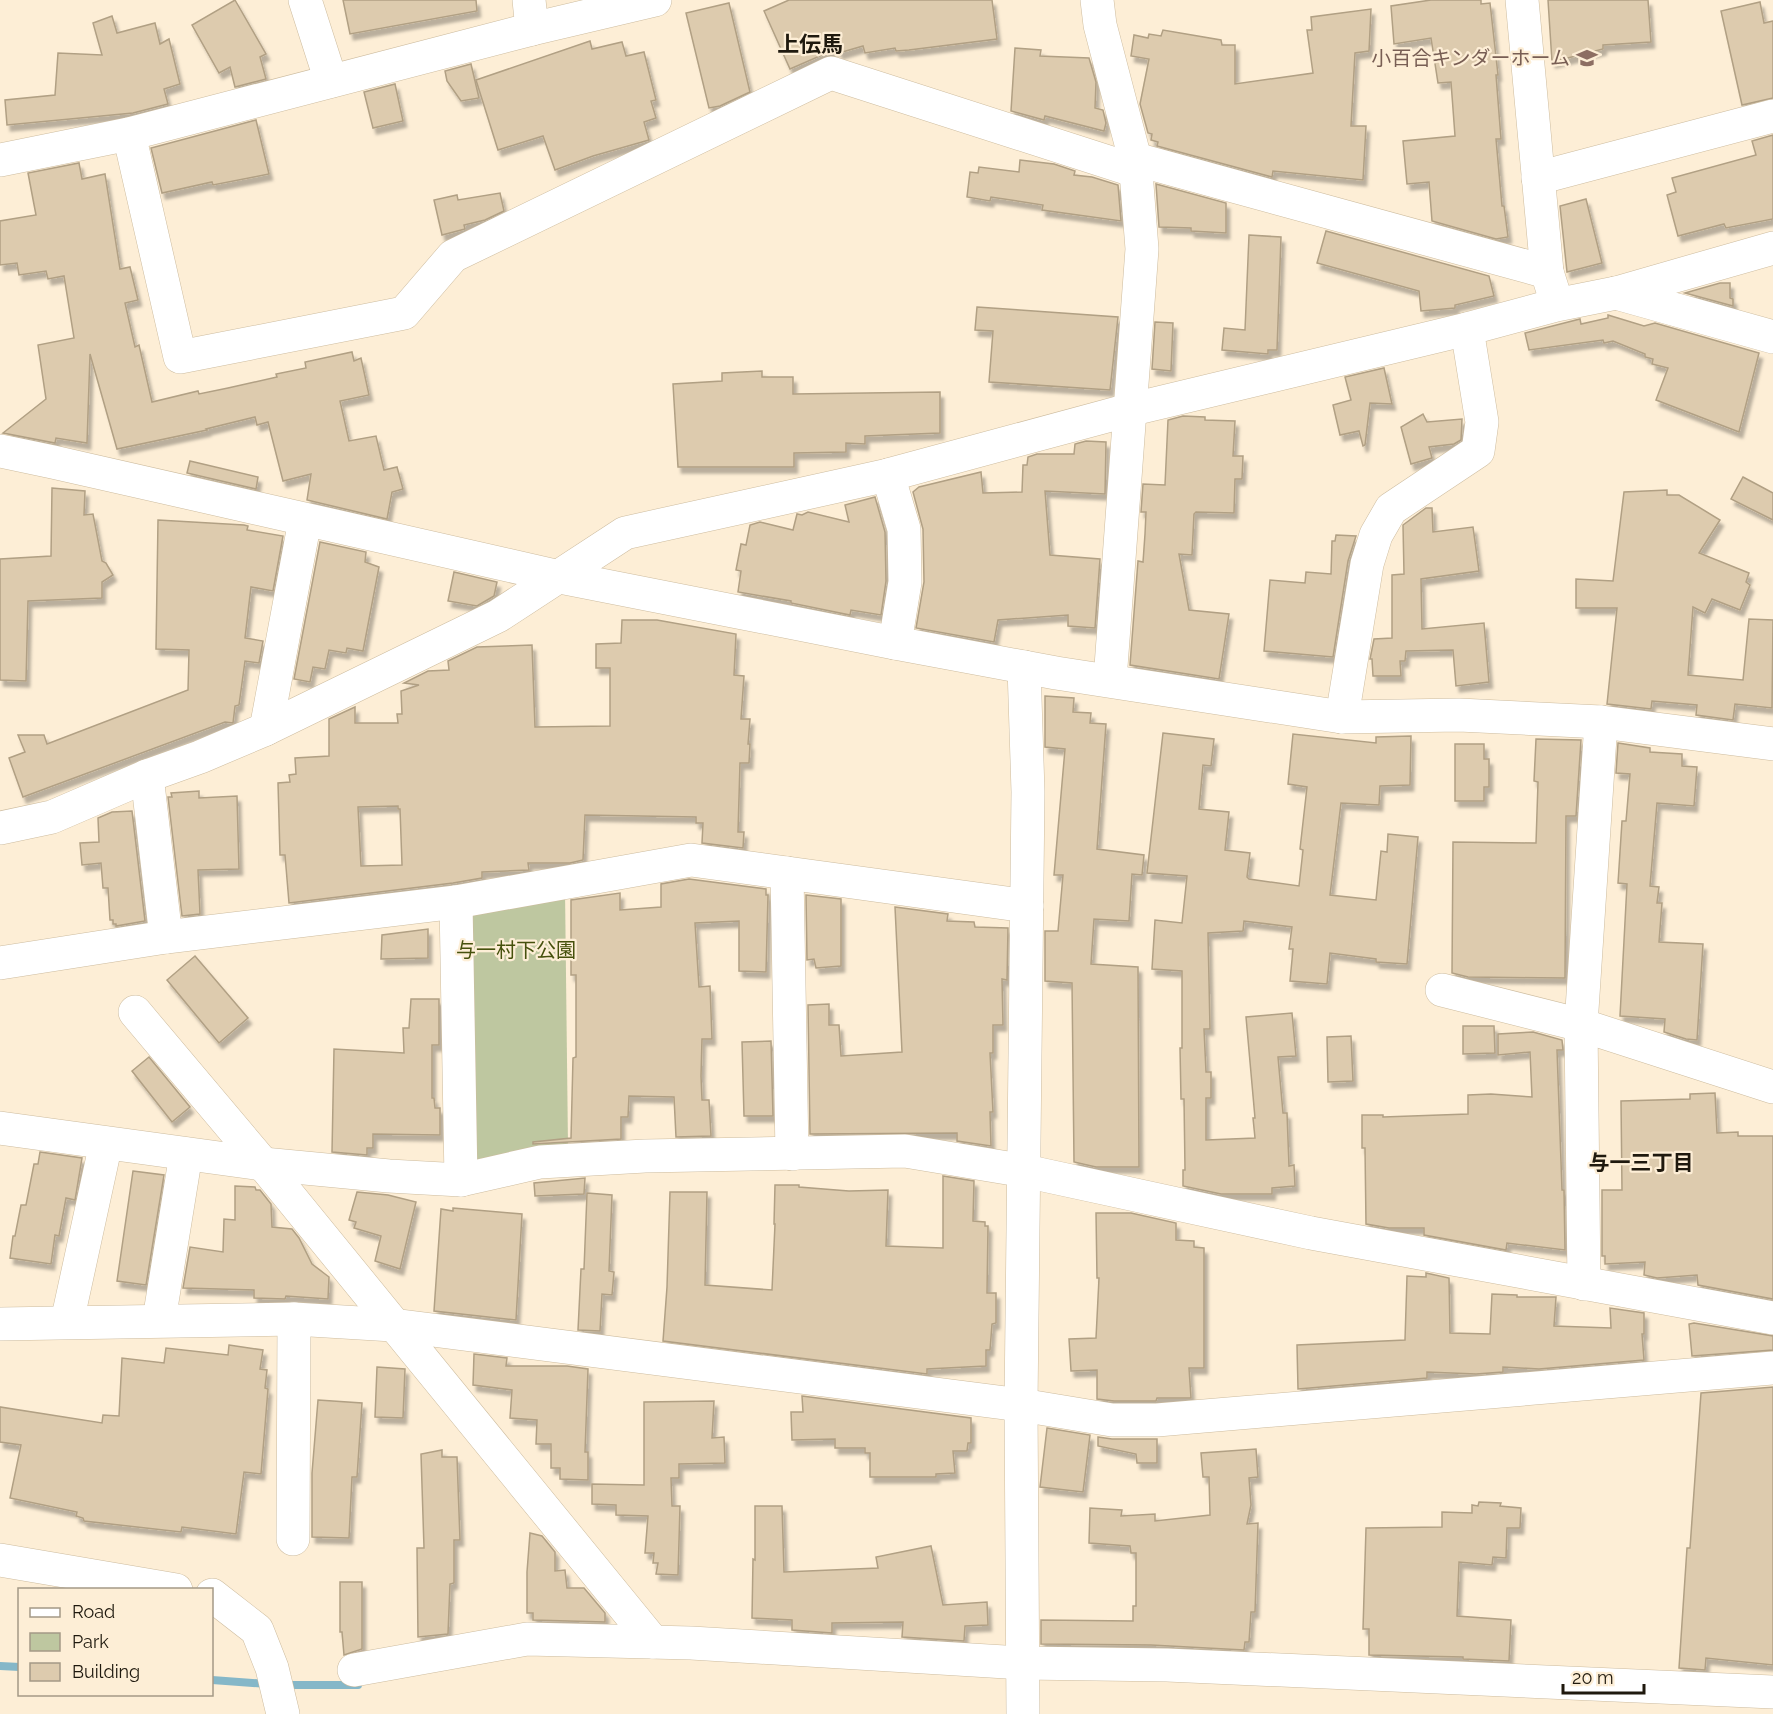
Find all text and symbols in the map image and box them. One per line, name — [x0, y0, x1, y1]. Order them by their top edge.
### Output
district label: 上伝馬 — [777, 31, 843, 57]
place label: 小百合キンダーホーム — [1371, 46, 1570, 70]
school or university icon: 小百合キンダーホーム — [1575, 46, 1599, 70]
park label: 与一村下公園 — [456, 938, 576, 962]
district label: 与一三丁目 — [1589, 1150, 1694, 1175]
legend — [18, 1588, 213, 1696]
text: Road — [72, 1601, 115, 1622]
text: Park — [72, 1631, 109, 1652]
scale bar — [1563, 1657, 1644, 1695]
text: Building — [72, 1661, 140, 1682]
text: 20 m — [1572, 1667, 1614, 1688]

